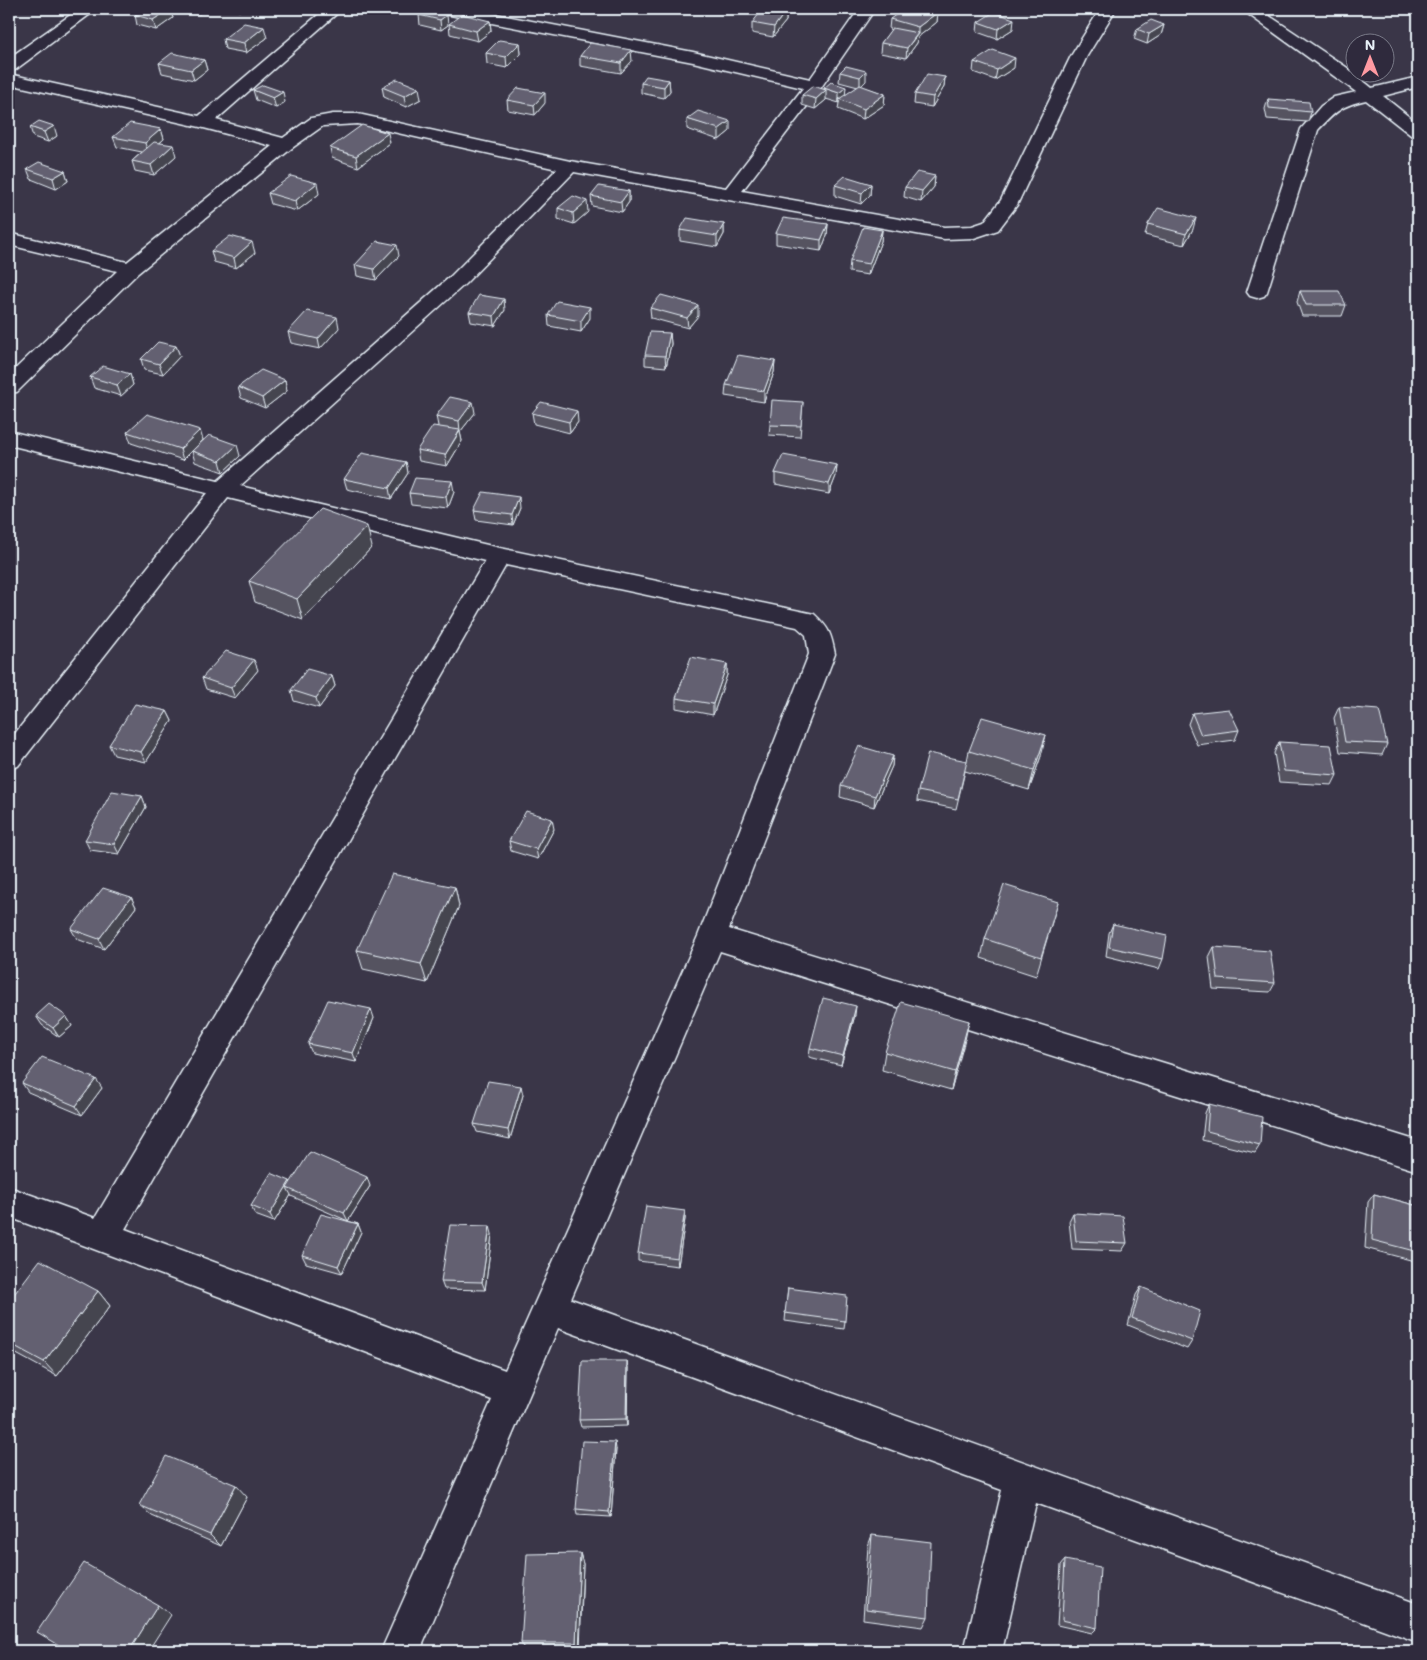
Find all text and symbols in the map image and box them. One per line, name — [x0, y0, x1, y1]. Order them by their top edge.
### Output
north arrow — [1344, 32, 1394, 82]
text: N — [1365, 35, 1375, 54]

